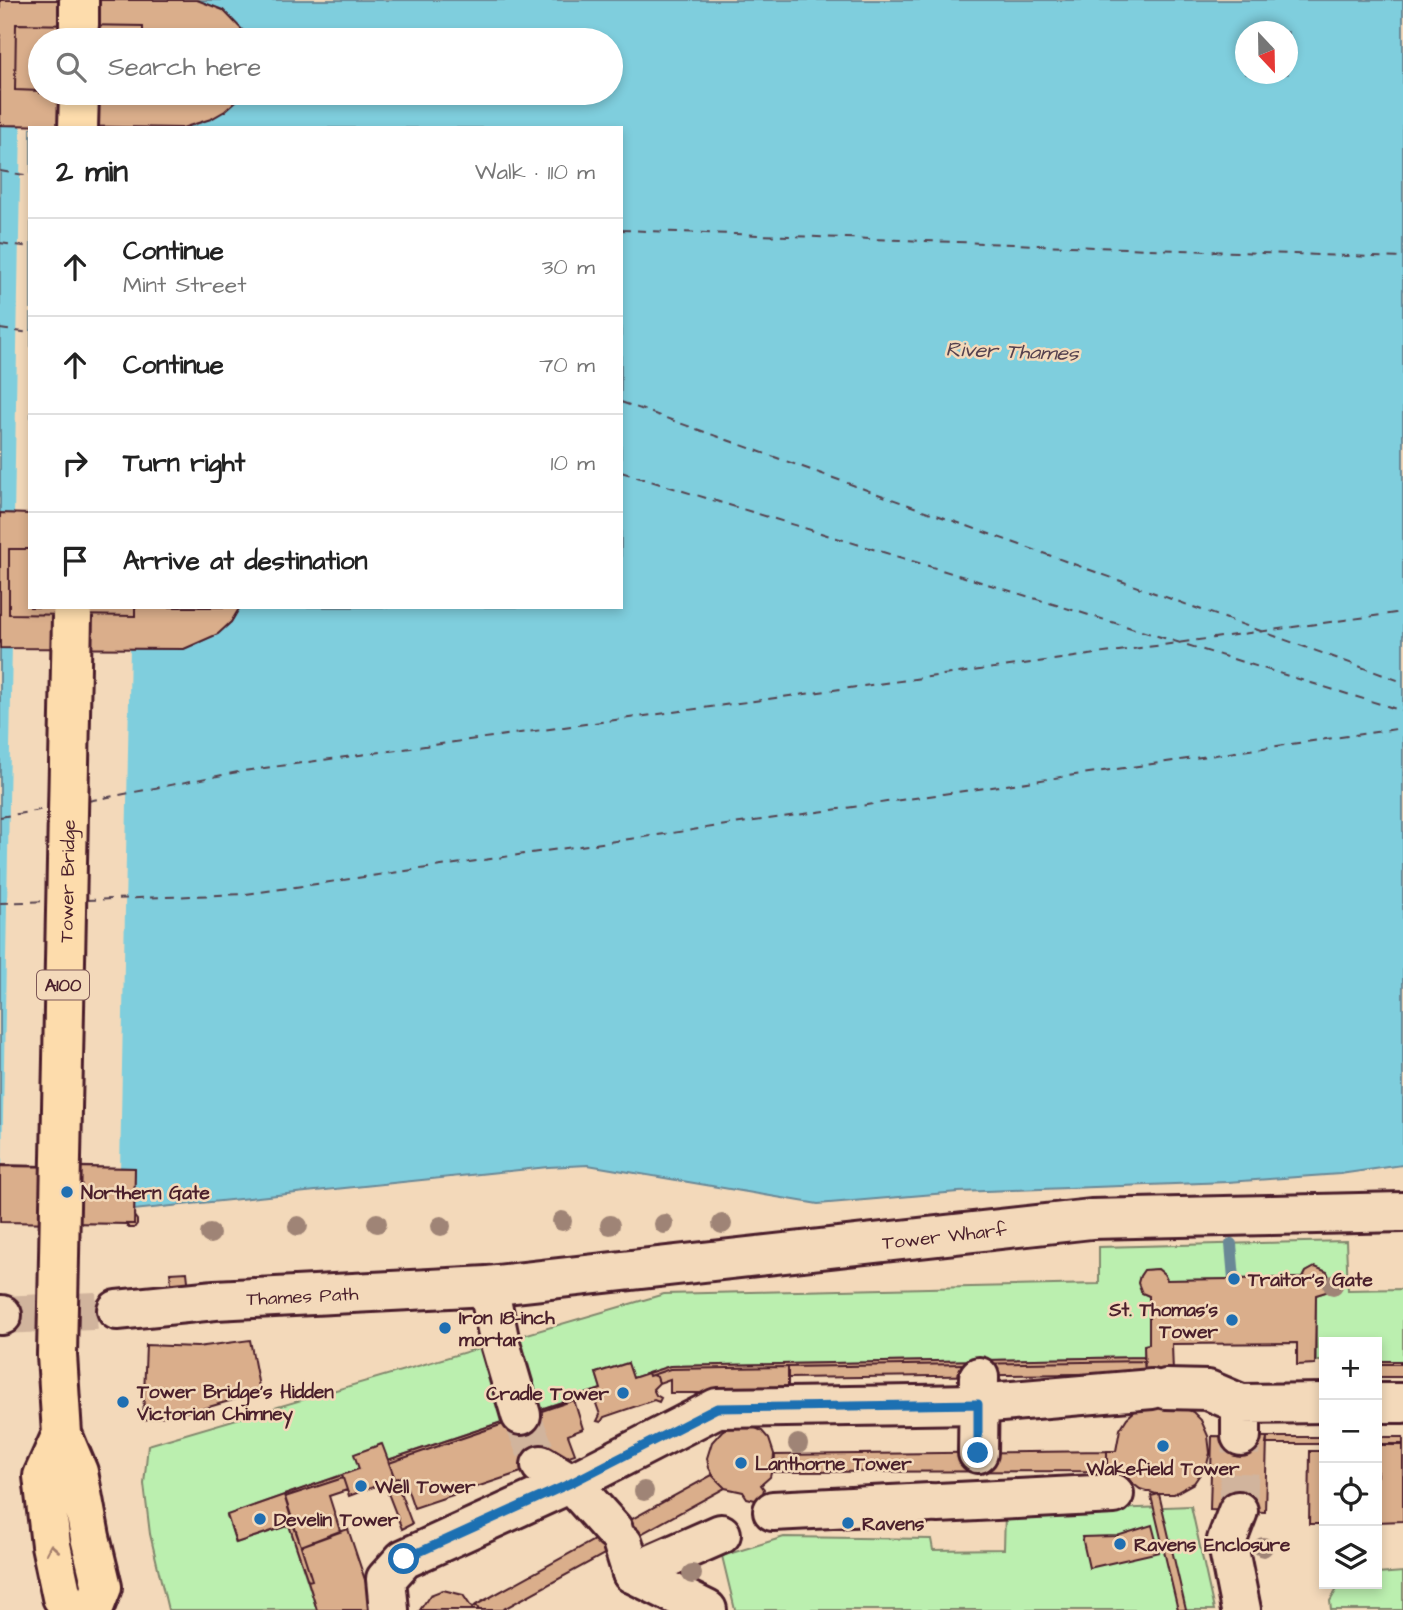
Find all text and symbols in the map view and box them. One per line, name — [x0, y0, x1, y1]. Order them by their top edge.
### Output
north arrow — [1235, 21, 1298, 84]
search box — [28, 28, 623, 105]
icon: search — [52, 48, 90, 86]
text: Search here — [108, 49, 261, 85]
text: 2 min — [56, 151, 128, 193]
text: Walk · 110 m — [475, 156, 595, 188]
text: Continue — [123, 233, 224, 269]
icon: ahead — [56, 248, 94, 286]
text: 30 m — [542, 251, 595, 283]
text: Mint Street — [123, 269, 246, 301]
water label: River Thames — [945, 335, 1080, 368]
icon: ahead — [56, 346, 94, 384]
text: Continue — [123, 347, 224, 383]
text: 70 m — [539, 349, 595, 381]
icon: right — [56, 444, 94, 482]
text: Turn right — [123, 445, 245, 481]
text: 10 m — [550, 447, 595, 479]
icon: arrive — [56, 542, 94, 580]
text: Arrive at destination — [123, 543, 368, 579]
street label: Tower Bridge — [53, 819, 84, 943]
road number: A100 — [37, 970, 89, 1000]
place label: Northern Gate — [81, 1180, 211, 1207]
marker: Northern Gate — [59, 1184, 75, 1200]
street label: Tower Wharf — [881, 1216, 1009, 1257]
place label: Traitor's Gate — [1247, 1267, 1373, 1294]
marker: Traitor's Gate — [1226, 1271, 1242, 1287]
street label: Thames Path — [246, 1281, 360, 1313]
place label: St. Thomas's Tower — [1108, 1297, 1219, 1346]
place label: Iron 18-inch mortar — [459, 1305, 555, 1354]
marker: St. Thomas's Tower — [1224, 1312, 1240, 1328]
marker: Iron 18-inch mortar — [437, 1320, 453, 1336]
map controls — [1319, 1337, 1382, 1589]
button: + — [1319, 1337, 1382, 1400]
place label: Tower Bridge's Hidden Victorian Chimney — [136, 1379, 334, 1429]
place label: Cradle Tower — [486, 1381, 610, 1408]
marker: Cradle Tower — [615, 1385, 631, 1401]
marker: Tower Bridge's Hidden Victorian Chimney — [115, 1394, 131, 1410]
button: − — [1319, 1400, 1382, 1463]
route end — [962, 1437, 993, 1468]
marker: Wakefield Tower — [1155, 1438, 1171, 1454]
place label: Lanthorne Tower — [755, 1451, 912, 1478]
marker: Lanthorne Tower — [733, 1455, 749, 1471]
place label: Wakefield Tower — [1086, 1456, 1240, 1483]
button: locate — [1319, 1463, 1382, 1526]
place label: Well Tower — [374, 1474, 476, 1501]
marker: Well Tower — [353, 1478, 369, 1494]
place label: Develin Tower — [274, 1507, 399, 1534]
marker: Develin Tower — [252, 1511, 268, 1527]
place label: Ravens — [862, 1511, 925, 1538]
marker: Ravens — [840, 1515, 856, 1531]
button: layers — [1319, 1526, 1382, 1589]
place label: Ravens Enclosure — [1134, 1532, 1291, 1559]
marker: Ravens Enclosure — [1112, 1536, 1128, 1552]
one-way arrow — [46, 1543, 61, 1555]
route start — [388, 1543, 419, 1574]

